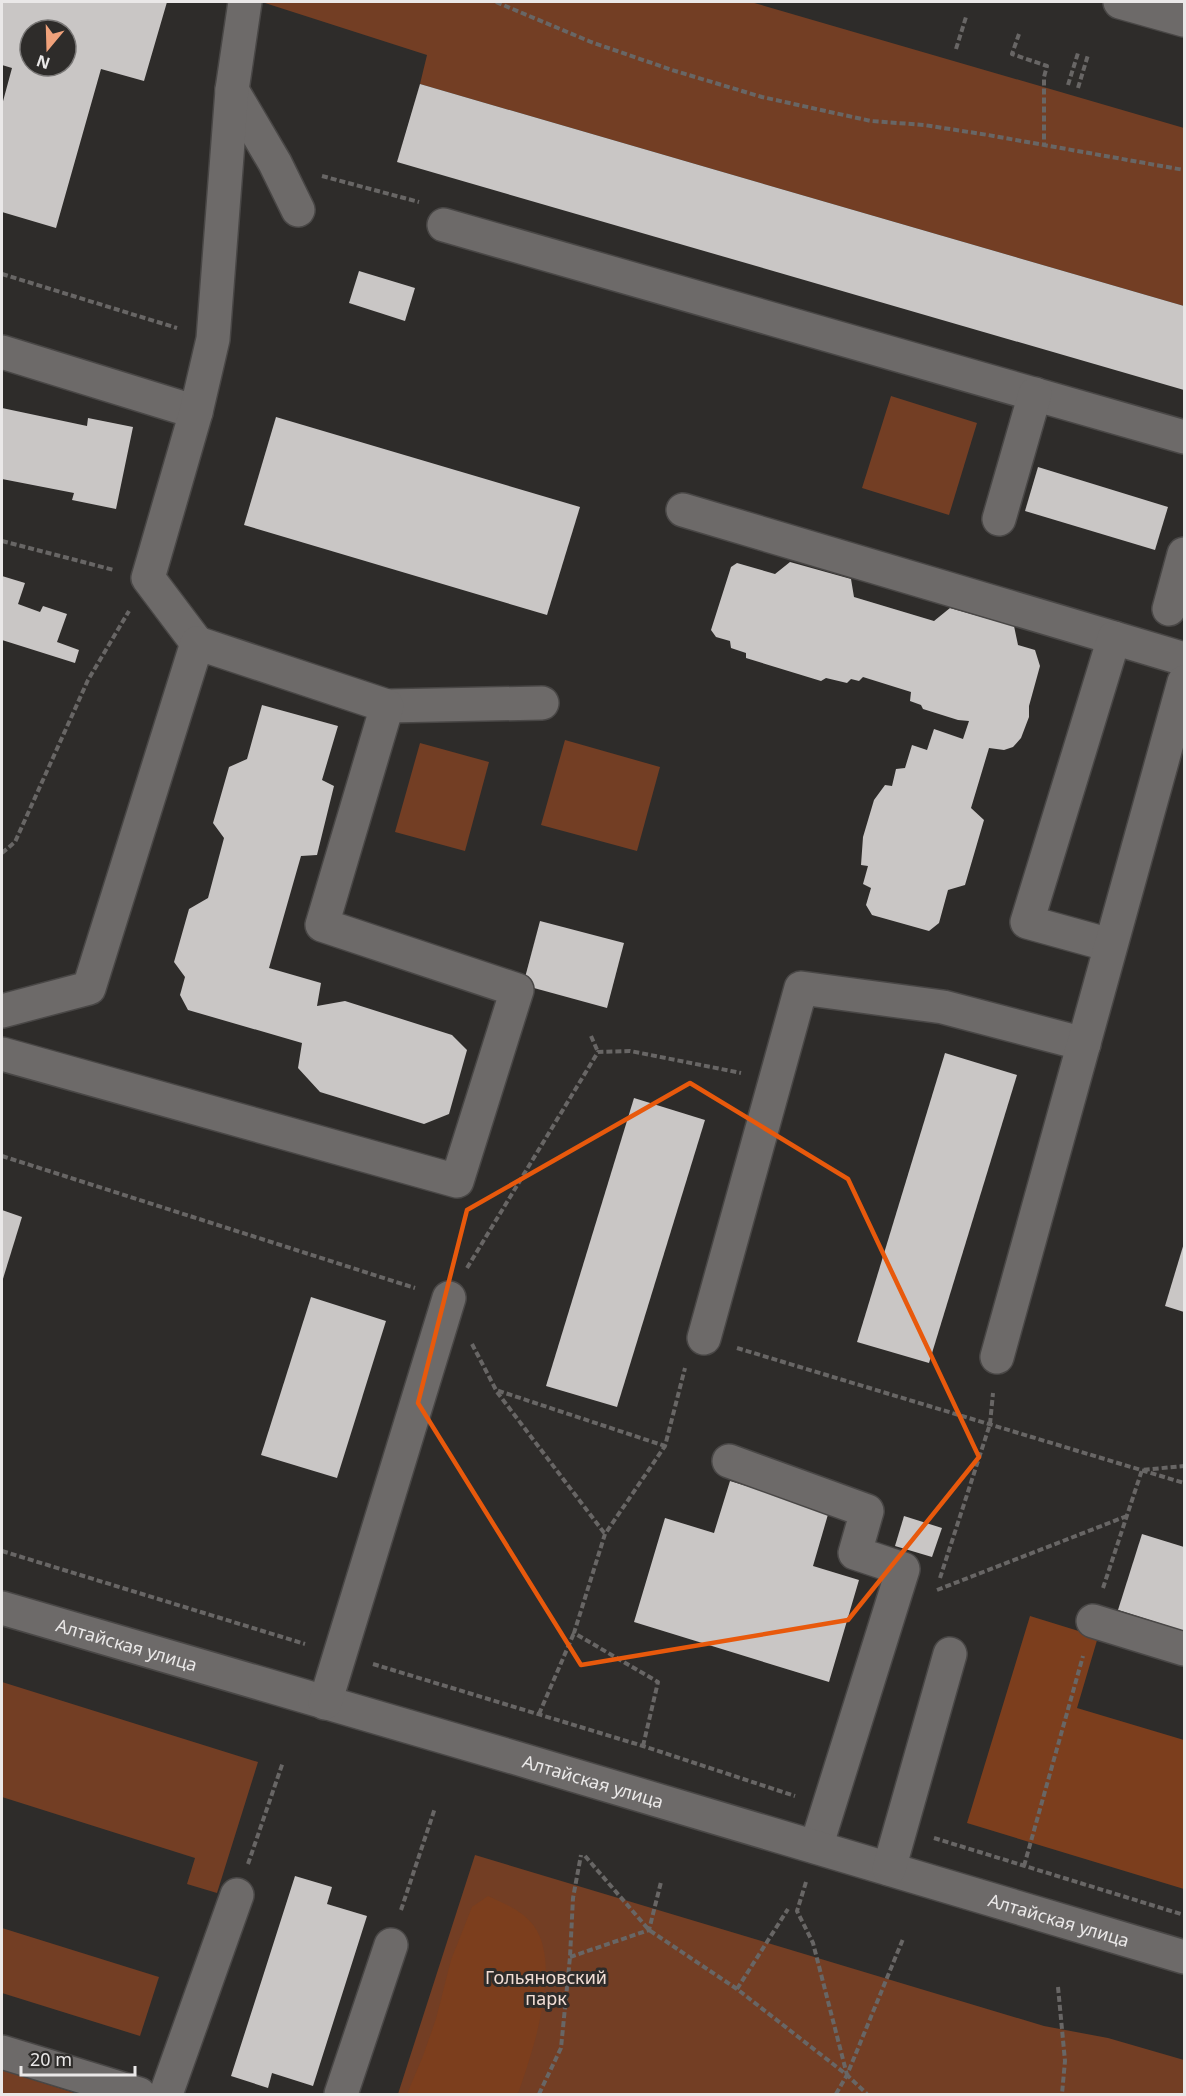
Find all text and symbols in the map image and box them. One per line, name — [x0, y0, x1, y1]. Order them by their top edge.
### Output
north arrow — [18, 18, 78, 78]
text: N — [33, 50, 53, 75]
street label: Алтайская улица — [53, 1612, 200, 1676]
street label: Алтайская улица — [520, 1749, 667, 1813]
street label: Алтайская улица — [986, 1887, 1132, 1952]
park label: Гольяновcкий парк — [485, 1965, 607, 2010]
scale bar — [21, 2039, 135, 2077]
text: 20 m — [30, 2047, 72, 2071]

